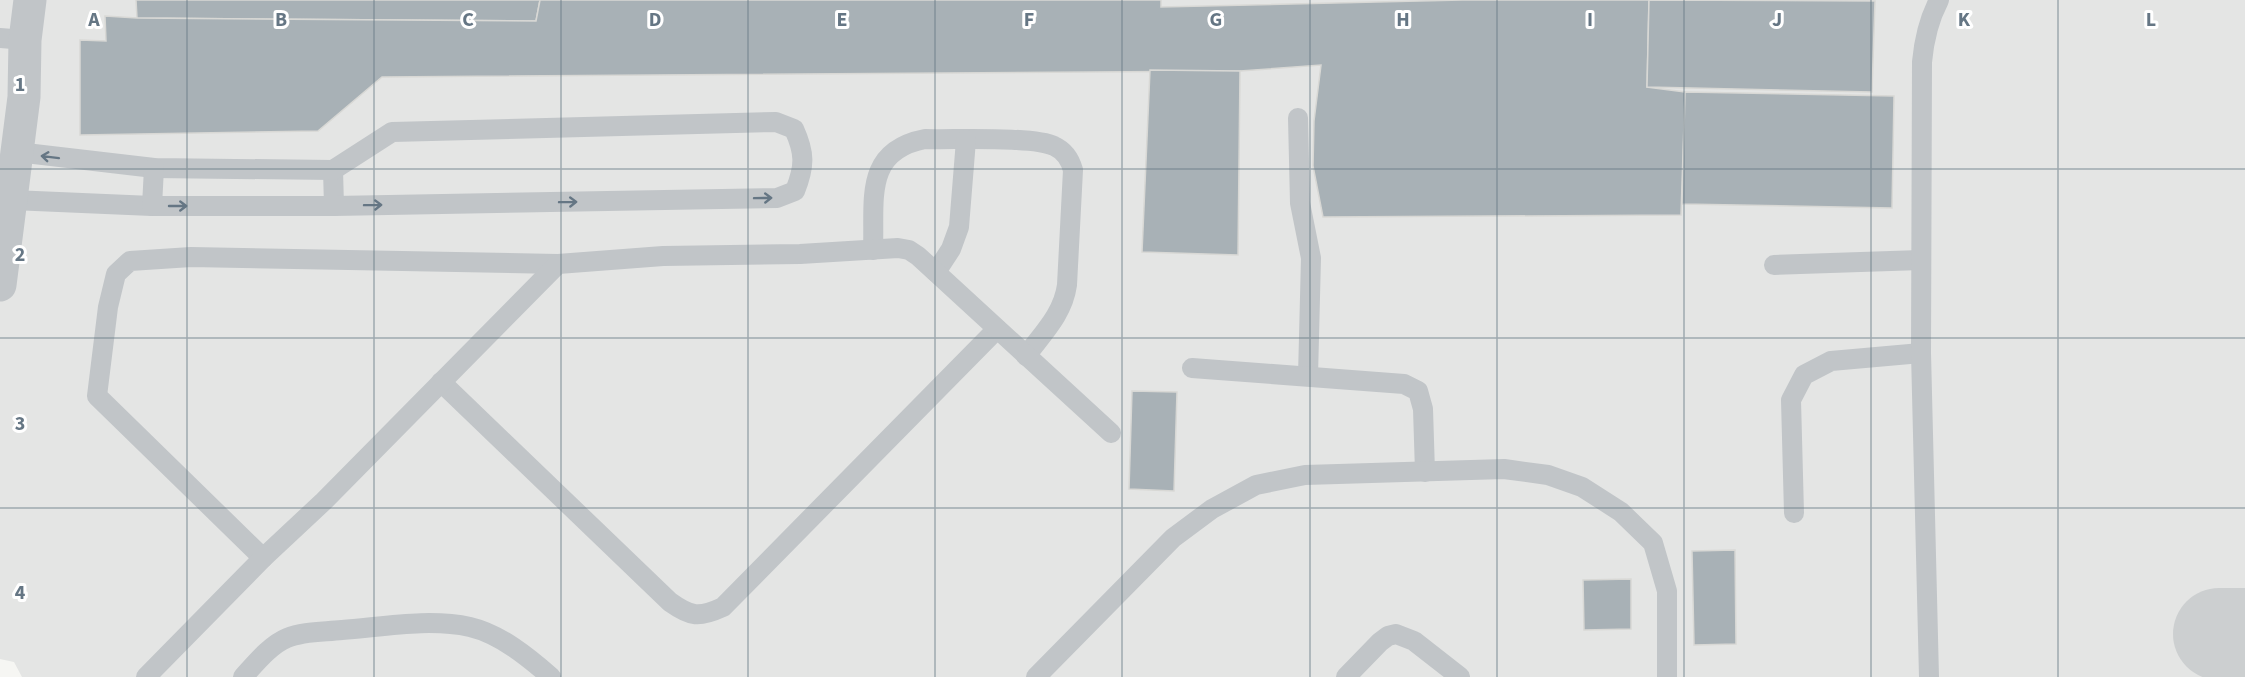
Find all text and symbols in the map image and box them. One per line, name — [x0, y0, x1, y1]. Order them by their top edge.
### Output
text: A — [87, 6, 100, 34]
text: B — [275, 6, 287, 34]
text: C — [462, 6, 474, 34]
text: D — [649, 6, 661, 34]
text: E — [837, 6, 847, 34]
text: F — [1024, 6, 1034, 34]
text: G — [1210, 6, 1222, 34]
text: H — [1396, 6, 1410, 34]
text: I — [1587, 6, 1593, 34]
text: J — [1772, 6, 1782, 34]
text: K — [1958, 6, 1971, 34]
text: L — [2146, 6, 2156, 34]
text: 1 — [15, 71, 25, 99]
one-way arrow — [41, 151, 61, 162]
one-way arrow — [752, 193, 772, 204]
one-way arrow — [557, 196, 577, 207]
one-way arrow — [362, 199, 382, 211]
one-way arrow — [167, 200, 187, 212]
text: 2 — [15, 241, 25, 269]
text: 3 — [15, 410, 25, 438]
text: 4 — [15, 579, 26, 607]

